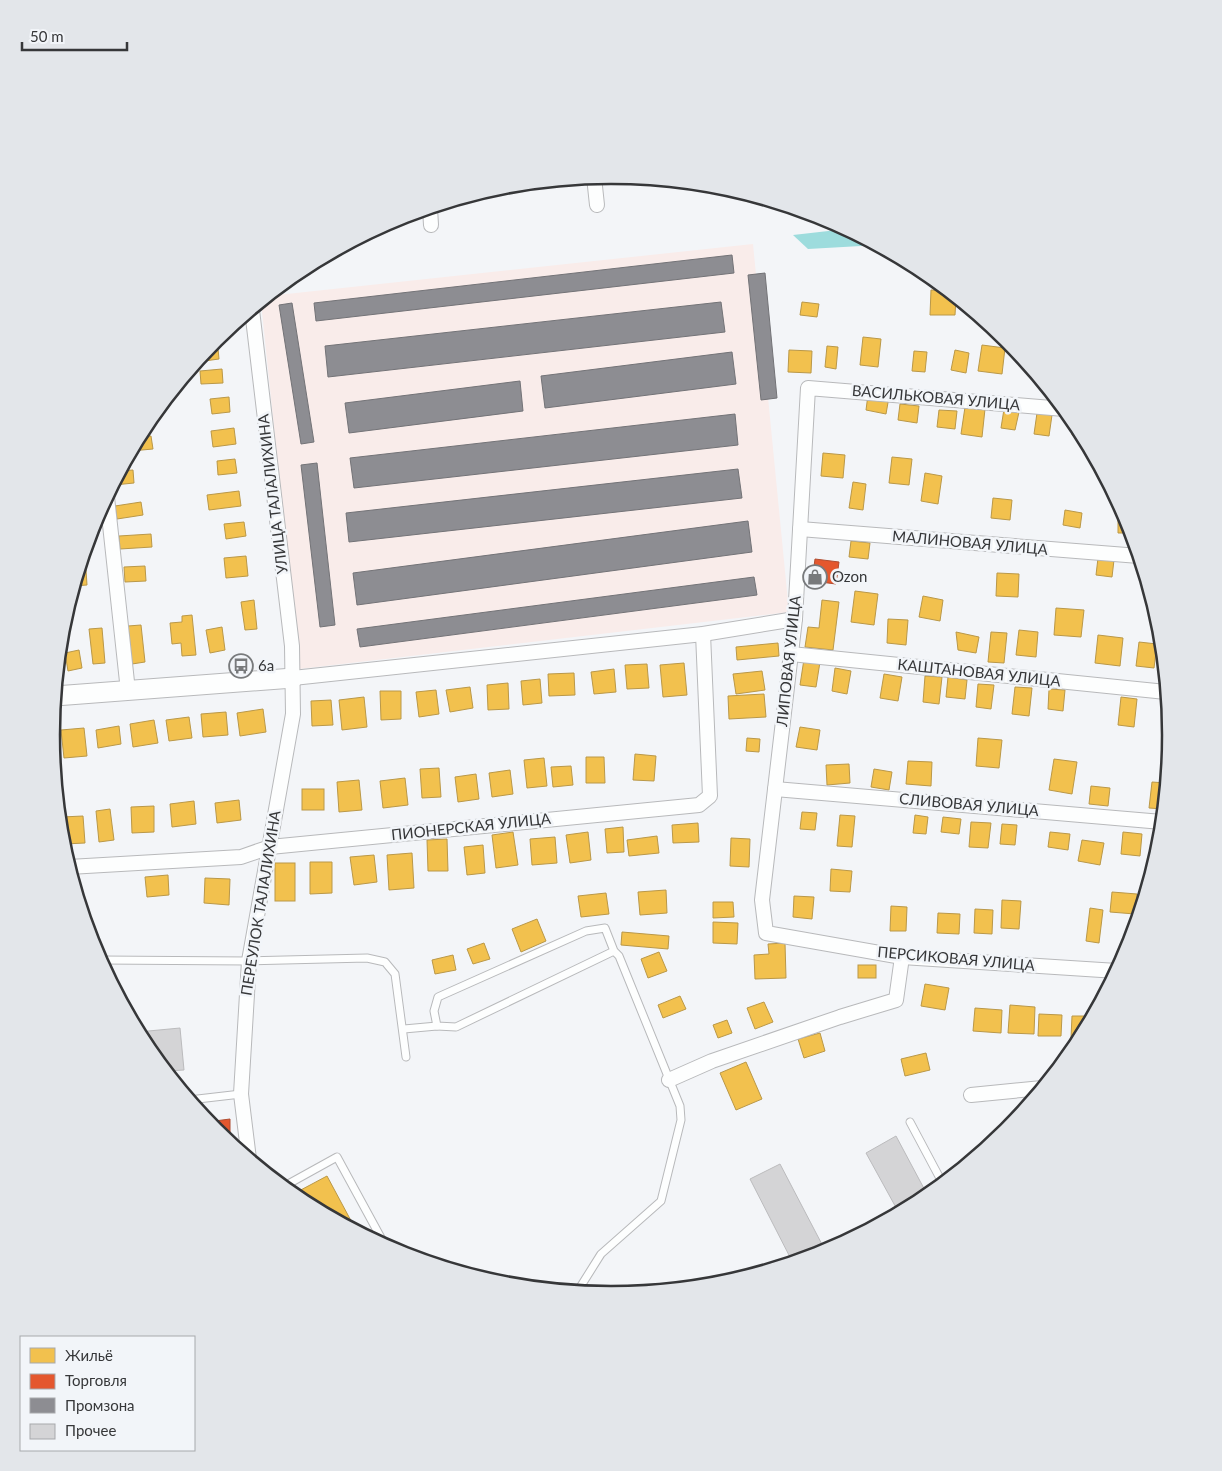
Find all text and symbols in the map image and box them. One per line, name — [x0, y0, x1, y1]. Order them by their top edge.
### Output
scale bar — [22, 20, 128, 52]
text: 50 m — [30, 27, 64, 45]
street label: ВАСИЛЬКОВАЯ УЛИЦА — [851, 381, 1022, 413]
street label: УЛИЦА ТАЛАЛИХИНА — [253, 412, 291, 575]
street label: МАЛИНОВАЯ УЛИЦА — [891, 526, 1050, 558]
shop icon: Ozon — [802, 564, 828, 590]
place label: Ozon — [832, 567, 867, 585]
street label: ЛИПОВАЯ УЛИЦА — [772, 594, 804, 728]
bus stop icon: 6а — [228, 653, 254, 679]
street label: КАШТАНОВАЯ УЛИЦА — [897, 654, 1062, 690]
place label: 6а — [258, 656, 274, 674]
street label: СЛИВОВАЯ УЛИЦА — [898, 789, 1041, 819]
street label: ПЕРЕУЛОК ТАЛАЛИХИНА — [236, 808, 284, 997]
street label: ПИОНЕРСКАЯ УЛИЦА — [390, 809, 552, 843]
street label: ПЕРСИКОВАЯ УЛИЦА — [877, 942, 1036, 974]
legend — [20, 1336, 195, 1451]
text: Жильё — [65, 1346, 113, 1364]
text: Торговля — [65, 1371, 127, 1389]
text: Промзона — [65, 1396, 135, 1414]
text: Прочее — [65, 1421, 116, 1439]

